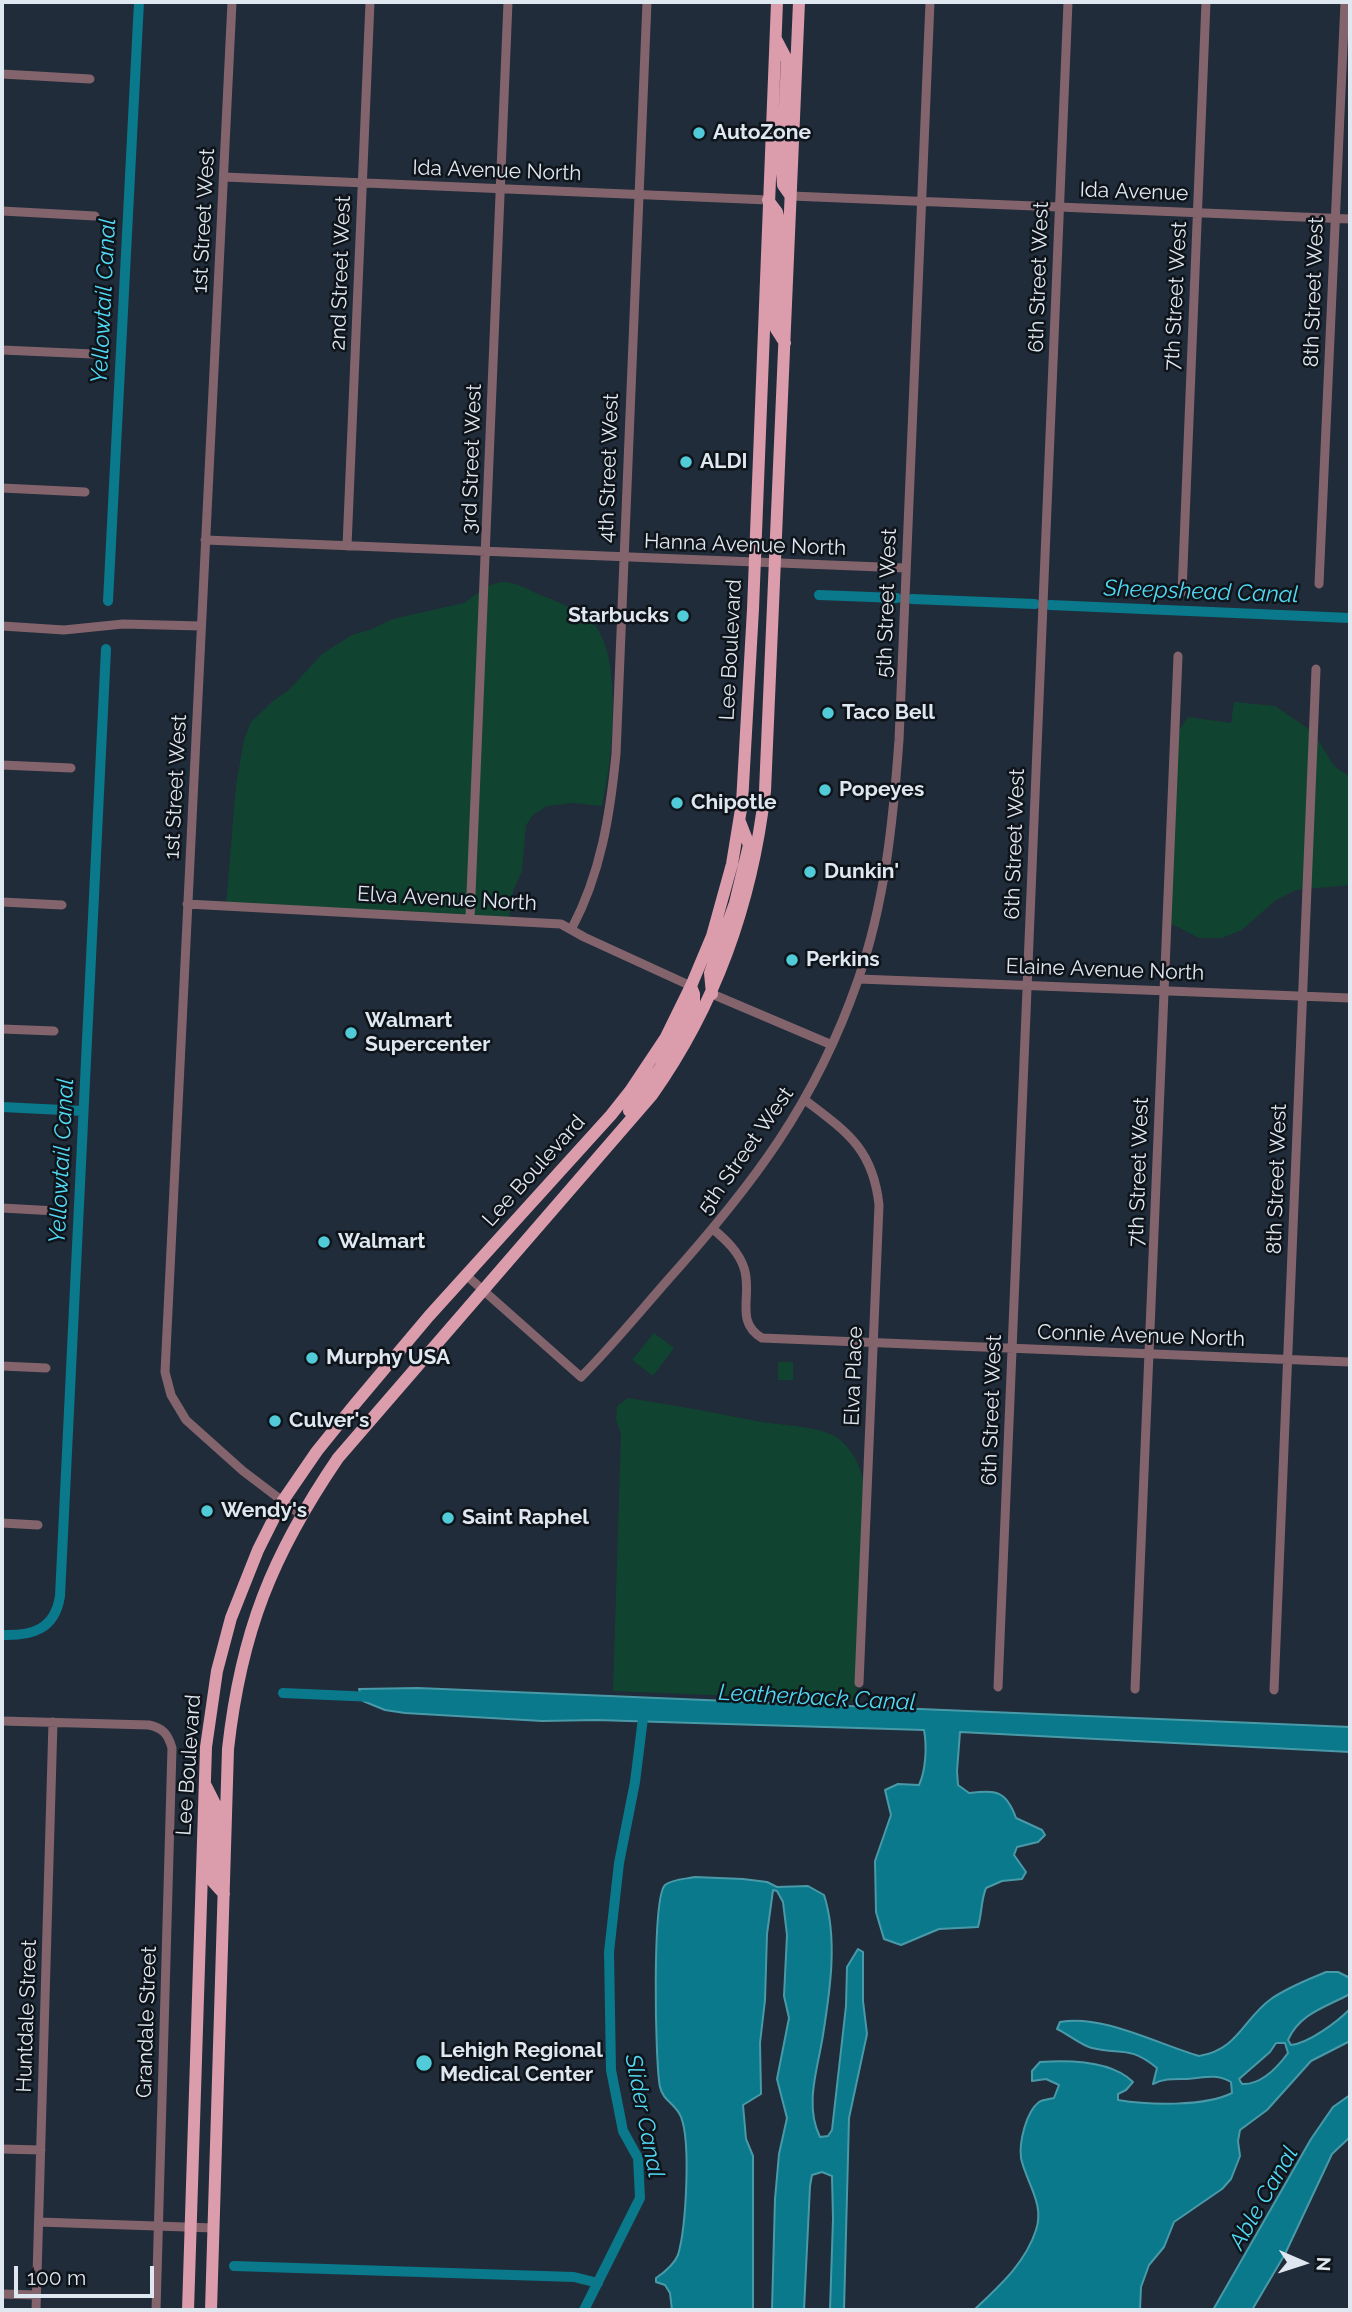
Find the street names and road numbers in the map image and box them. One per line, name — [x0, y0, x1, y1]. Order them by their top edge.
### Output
street label: 1st Street West — [188, 148, 220, 294]
street label: Ida Avenue North — [412, 155, 582, 187]
street label: Ida Avenue — [1079, 178, 1189, 206]
street label: 2nd Street West — [326, 195, 356, 351]
street label: 6th Street West — [1024, 201, 1054, 353]
street label: 8th Street West — [1299, 216, 1329, 368]
street label: 7th Street West — [1160, 221, 1192, 371]
street label: 3rd Street West — [457, 383, 487, 535]
street label: 4th Street West — [594, 393, 624, 543]
street label: 5th Street West — [872, 528, 902, 678]
street label: Hanna Avenue North — [643, 529, 847, 561]
street label: Lee Boulevard — [715, 579, 747, 721]
street label: 1st Street West — [160, 714, 192, 860]
street label: 6th Street West — [1000, 768, 1030, 920]
street label: Elva Avenue North — [356, 882, 538, 916]
street label: Elaine Avenue North — [1005, 954, 1205, 986]
street label: 5th Street West — [693, 1082, 799, 1220]
street label: 7th Street West — [1124, 1097, 1154, 1247]
street label: 8th Street West — [1262, 1103, 1292, 1255]
street label: Lee Boulevard — [477, 1110, 591, 1232]
street label: Connie Avenue North — [1037, 1320, 1245, 1352]
street label: Elva Place — [840, 1326, 868, 1426]
street label: 6th Street West — [977, 1334, 1007, 1486]
street label: Lee Boulevard — [172, 1694, 206, 1836]
street label: Huntdale Street — [12, 1939, 42, 2093]
street label: Grandale Street — [132, 1946, 162, 2098]

